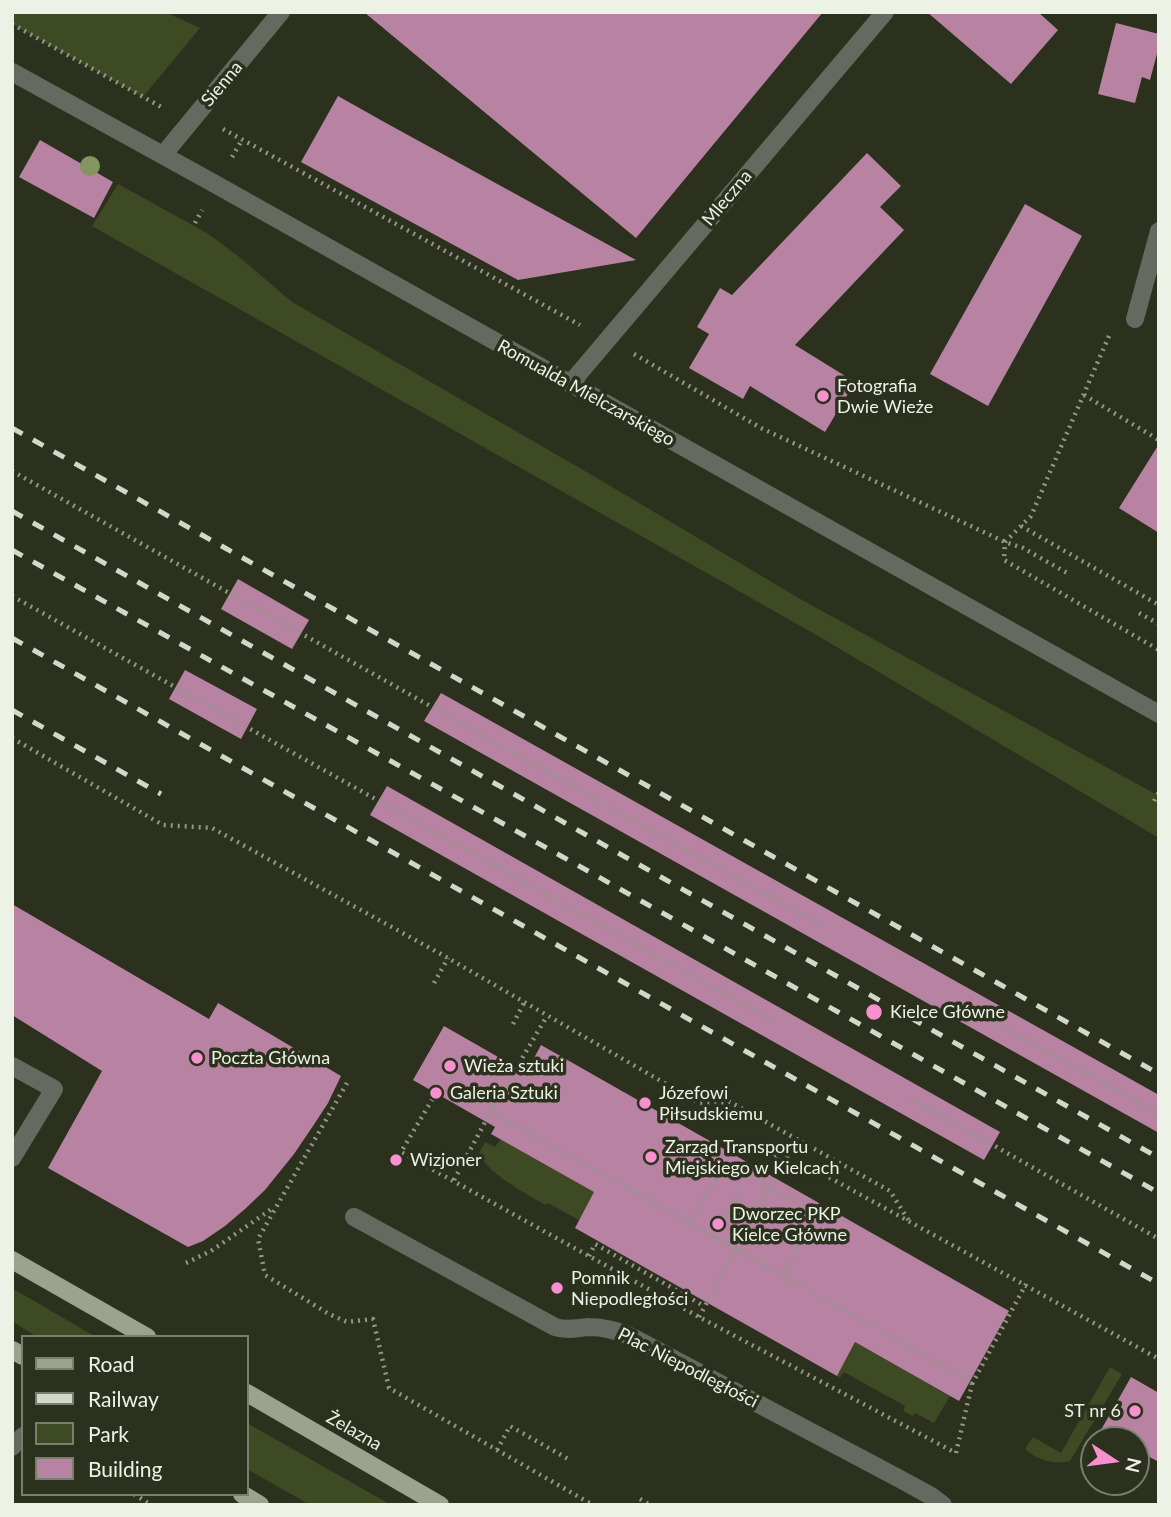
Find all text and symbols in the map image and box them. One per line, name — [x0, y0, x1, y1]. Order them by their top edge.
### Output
street label: Sienna — [197, 57, 247, 111]
street label: Mleczna — [697, 166, 757, 230]
street label: Romualda Mielczarskiego — [493, 335, 679, 451]
place label: Fotografia Dwie Wieże — [837, 375, 933, 418]
marker: Fotografia Dwie Wieże — [815, 388, 831, 404]
place label: Kielce Główne — [890, 1001, 1005, 1023]
marker: Kielce Główne — [864, 1002, 884, 1022]
place label: Poczta Główna — [211, 1047, 330, 1069]
marker: Poczta Główna — [189, 1050, 205, 1066]
place label: Wieża sztuki — [464, 1055, 564, 1077]
marker: Wieża sztuki — [442, 1058, 458, 1074]
place label: Galeria Sztuki — [450, 1082, 558, 1104]
place label: Józefowi Piłsudskiemu — [659, 1082, 763, 1124]
marker: Galeria Sztuki — [428, 1085, 444, 1101]
marker: Józefowi Piłsudskiemu — [637, 1095, 653, 1111]
place label: Zarząd Transportu Miejskiego w Kielcach — [665, 1136, 839, 1178]
place label: Wizjoner — [410, 1149, 482, 1171]
marker: Zarząd Transportu Miejskiego w Kielcach — [643, 1149, 659, 1165]
marker: Wizjoner — [388, 1152, 404, 1168]
place label: Dworzec PKP Kielce Główne — [732, 1203, 847, 1246]
marker: Dworzec PKP Kielce Główne — [710, 1216, 726, 1232]
place label: Pomnik Niepodległości — [571, 1267, 688, 1310]
marker: Pomnik Niepodległości — [549, 1280, 565, 1296]
street label: Plac Niepodległości — [614, 1323, 762, 1413]
legend — [21, 1335, 248, 1496]
text: Road — [88, 1351, 135, 1376]
text: Railway — [88, 1386, 159, 1411]
place label: ST nr 6 — [1064, 1400, 1121, 1422]
marker: ST nr 6 — [1127, 1403, 1143, 1419]
street label: Żelazna — [323, 1407, 385, 1455]
text: Park — [88, 1421, 129, 1446]
north arrow — [1080, 1426, 1150, 1496]
text: Building — [88, 1456, 163, 1481]
text: N — [1121, 1456, 1147, 1475]

